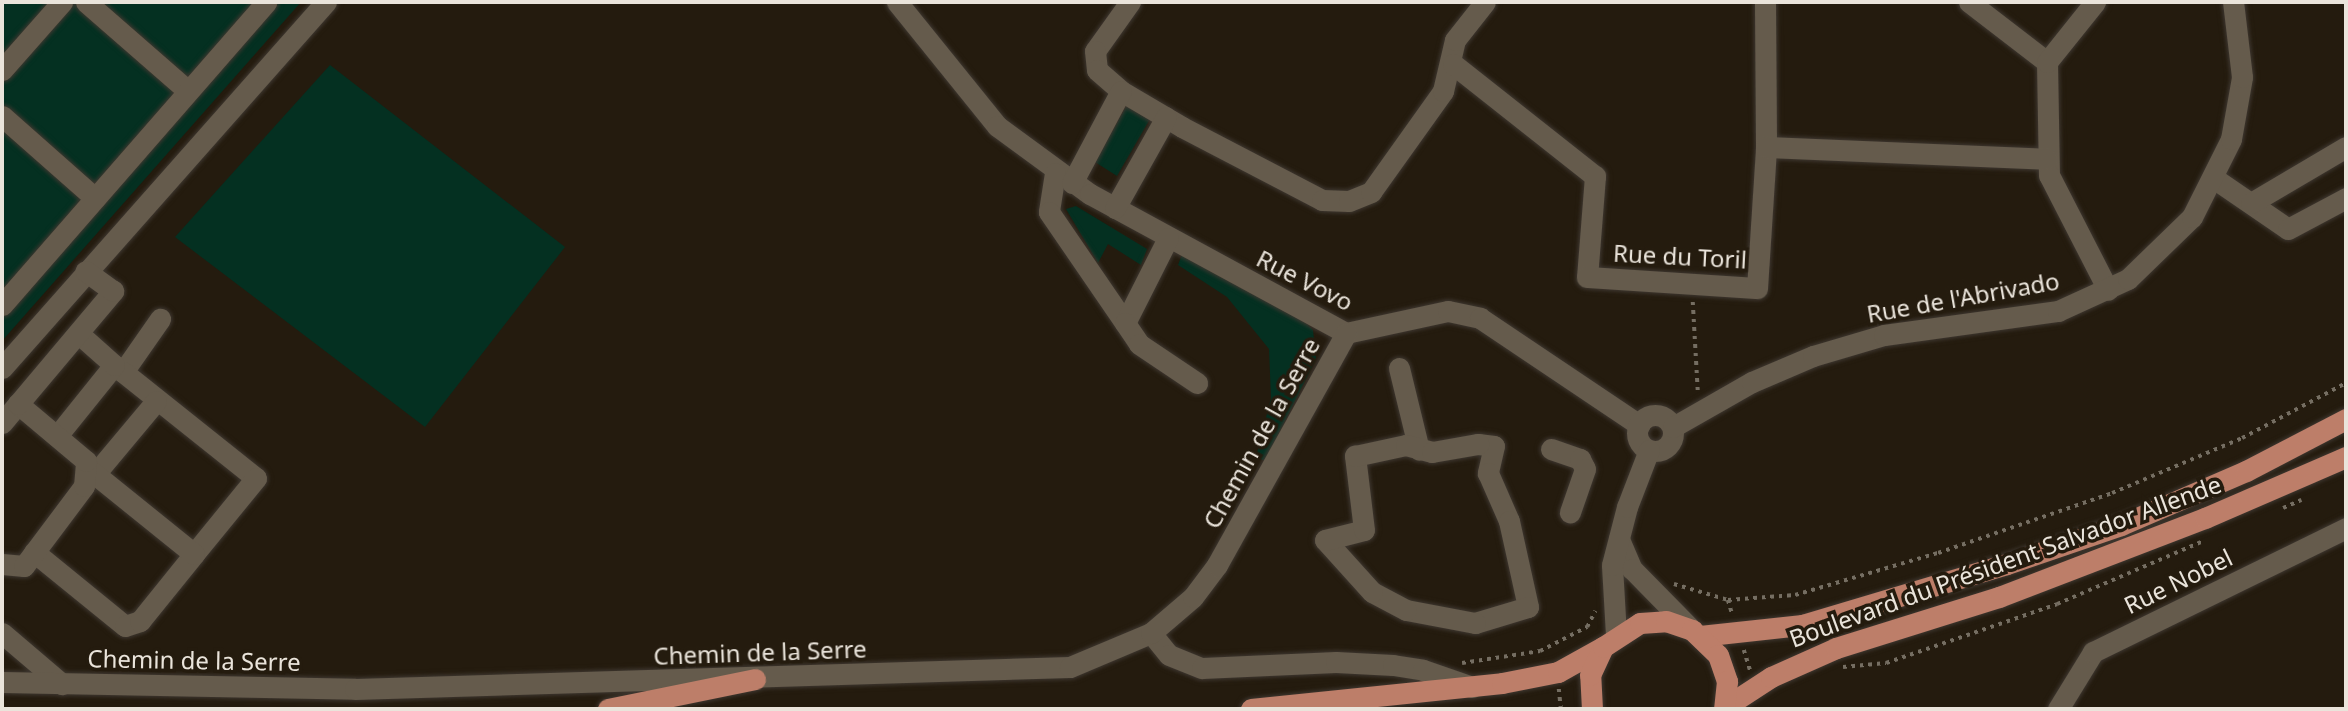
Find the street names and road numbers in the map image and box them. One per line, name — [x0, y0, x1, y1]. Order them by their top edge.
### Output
street label: Rue du Toril — [1612, 238, 1748, 274]
street label: Rue Vovo — [1252, 244, 1358, 316]
street label: Rue de l'Abrivado — [1864, 266, 2062, 328]
street label: Chemin de la Serre — [1197, 333, 1325, 533]
street label: Boulevard du Président Salvador Allende — [1785, 469, 2225, 653]
street label: Rue Nobel — [2119, 542, 2237, 620]
street label: Chemin de la Serre — [653, 634, 867, 670]
street label: Chemin de la Serre — [87, 644, 301, 676]

